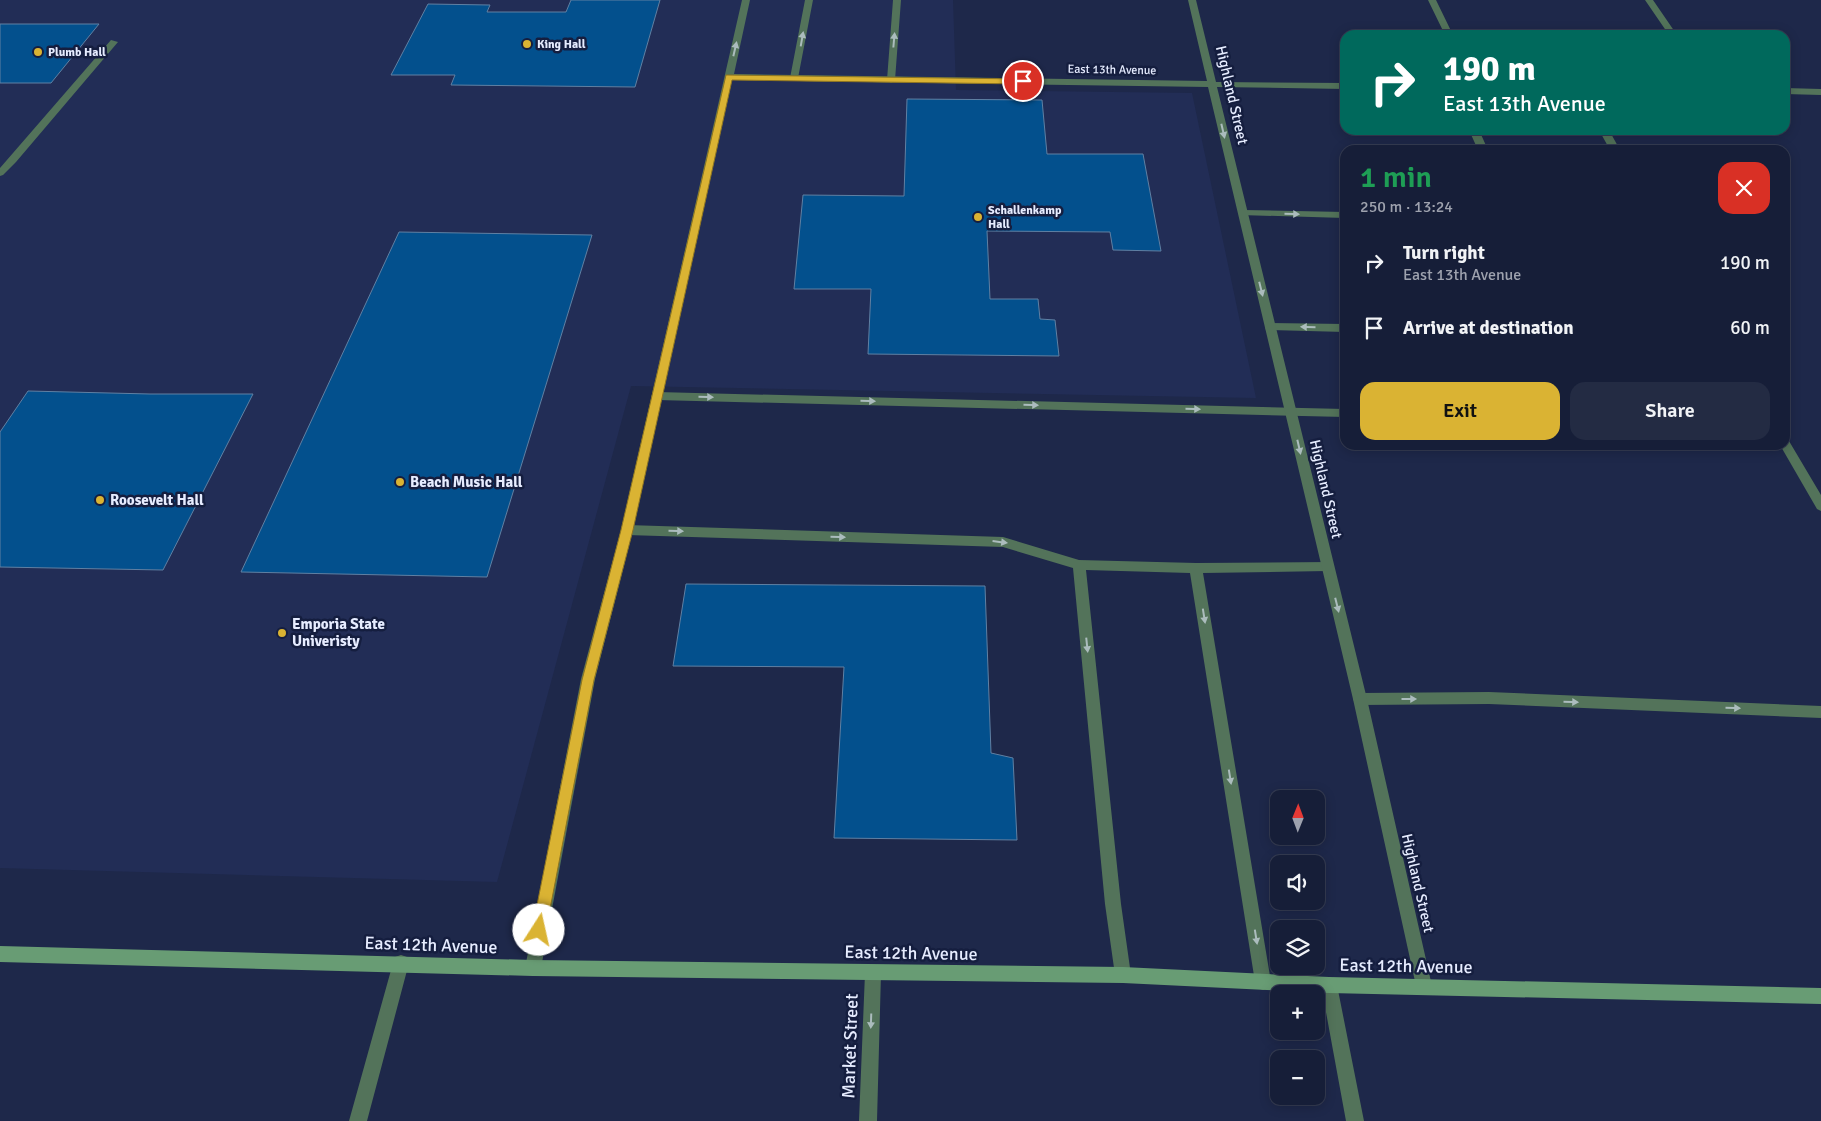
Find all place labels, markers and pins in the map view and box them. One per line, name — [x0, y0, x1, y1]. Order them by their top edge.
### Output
place label: King Hall — [537, 37, 586, 52]
marker: King Hall — [521, 38, 533, 50]
place label: Plumb Hall — [48, 45, 106, 60]
marker: Plumb Hall — [32, 46, 44, 58]
pin — [1002, 60, 1044, 102]
place label: Schallenkamp Hall — [988, 203, 1062, 232]
marker: Schallenkamp Hall — [972, 211, 984, 223]
place label: Beach Music Hall — [410, 473, 523, 491]
marker: Beach Music Hall — [394, 476, 406, 488]
place label: Roosevelt Hall — [110, 491, 204, 509]
marker: Roosevelt Hall — [94, 494, 106, 506]
place label: Emporia State Univeristy — [292, 615, 385, 650]
marker: Emporia State Univeristy — [276, 627, 288, 639]

